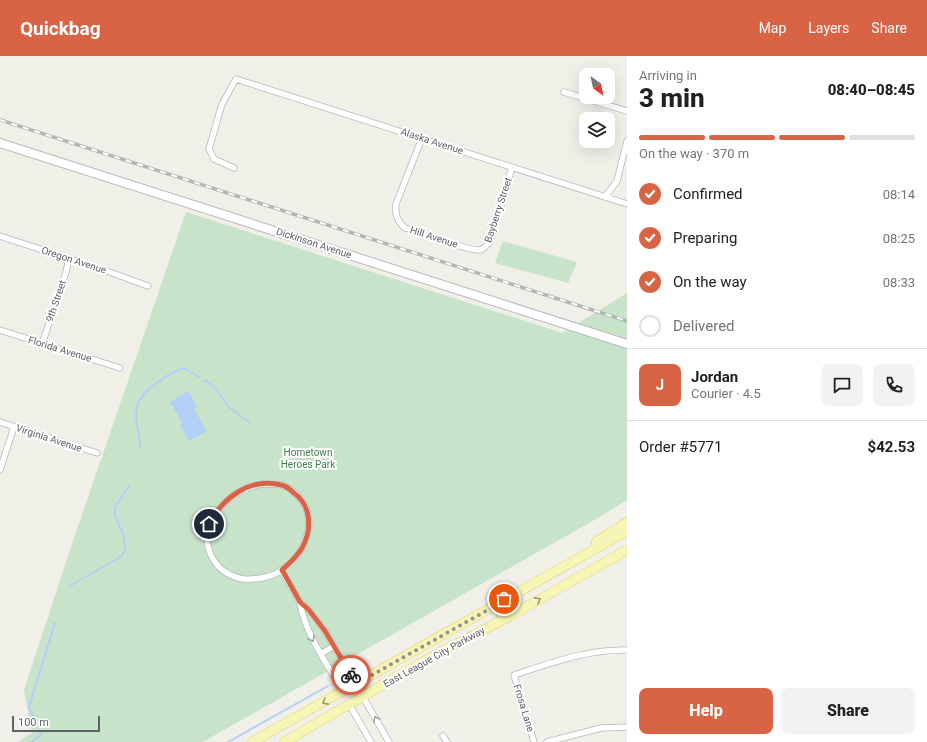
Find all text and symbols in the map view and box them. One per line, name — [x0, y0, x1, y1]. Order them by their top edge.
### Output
text: Quickbag — [20, 17, 101, 40]
text: Map — [759, 20, 786, 36]
text: Layers — [808, 20, 849, 36]
text: Share — [871, 20, 907, 36]
north arrow — [579, 68, 615, 104]
map controls — [579, 68, 615, 148]
text: Arriving in — [639, 68, 697, 83]
text: 08:40–08:45 — [828, 81, 915, 99]
text: 3 min — [639, 83, 705, 113]
button: layers — [579, 112, 615, 148]
street label: Alaska Avenue — [399, 126, 465, 156]
text: On the way · 370 m — [639, 146, 749, 161]
street label: Bayberry Street — [482, 176, 514, 244]
icon: check — [639, 183, 661, 205]
text: Confirmed — [673, 185, 743, 203]
text: 08:14 — [883, 187, 915, 202]
street label: Hill Avenue — [409, 224, 459, 250]
street label: Dickinson Avenue — [275, 226, 353, 260]
icon: check — [639, 227, 661, 249]
text: Preparing — [673, 229, 737, 247]
text: 08:25 — [883, 231, 915, 246]
street label: Oregon Avenue — [40, 244, 108, 276]
icon: check — [639, 271, 661, 293]
text: On the way — [673, 273, 747, 291]
text: 08:33 — [883, 275, 915, 290]
street label: 9th Street — [44, 279, 68, 323]
text: Delivered — [673, 317, 735, 335]
street label: Florida Avenue — [27, 334, 93, 364]
button: chat — [821, 364, 863, 406]
button: phone — [873, 364, 915, 406]
text: Jordan — [691, 368, 738, 386]
text: J — [656, 376, 664, 394]
text: Courier · 4.5 — [691, 386, 761, 401]
street label: Virginia Avenue — [15, 422, 83, 454]
text: Order #5771 — [639, 438, 722, 456]
text: $42.53 — [868, 438, 915, 456]
park label: Hometown Heroes Park — [281, 447, 336, 470]
pin — [192, 507, 226, 541]
icon: home — [198, 513, 220, 535]
pin — [487, 582, 521, 616]
icon: bag — [493, 588, 515, 610]
one-way arrow — [534, 598, 541, 605]
street label: East League City Parkway — [381, 624, 487, 690]
one-way arrow — [308, 635, 315, 642]
courier — [331, 655, 371, 695]
icon: bike — [340, 664, 362, 686]
street label: Frosa Lane — [512, 683, 536, 733]
button: Help — [639, 688, 773, 734]
button: Share — [781, 688, 915, 734]
one-way arrow — [322, 697, 329, 704]
scale bar — [12, 714, 100, 733]
text: 100 m — [18, 716, 49, 729]
one-way arrow — [374, 716, 381, 723]

